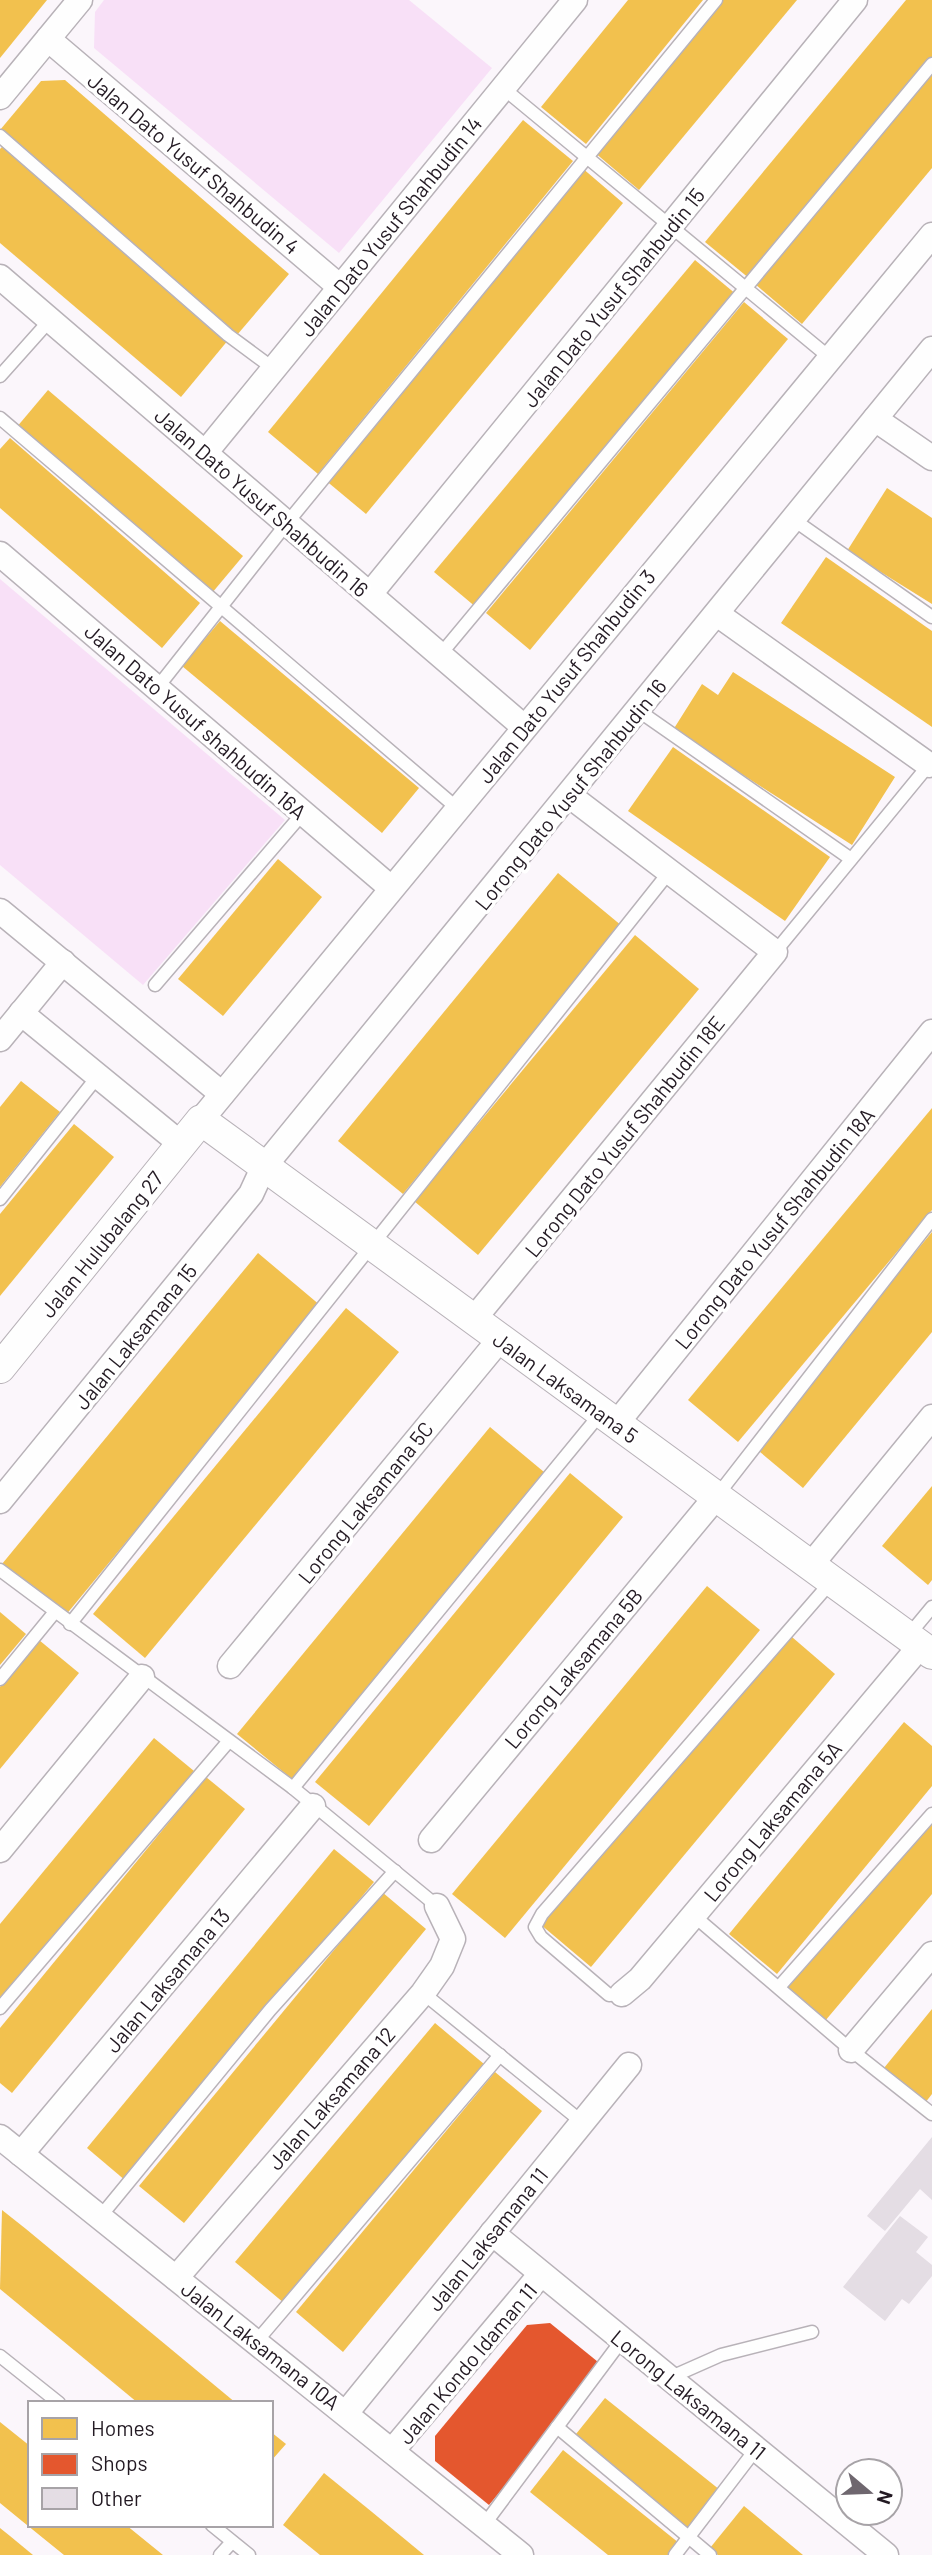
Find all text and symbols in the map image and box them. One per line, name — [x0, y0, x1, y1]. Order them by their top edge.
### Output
street label: Jalan Dato Yusuf Shahbudin 4 — [83, 67, 305, 259]
street label: Jalan Dato Yusuf Shahbudin 14 — [294, 111, 486, 341]
street label: Jalan Dato Yusuf Shahbudin 15 — [517, 182, 709, 412]
street label: Jalan Dato Yusuf Shahbudin 16 — [150, 402, 374, 602]
street label: Jalan Dato Yusuf Shahbudin 3 — [472, 564, 660, 788]
street label: Jalan Dato Yusuf shahbudin 16A — [80, 618, 312, 824]
street label: Lorong Dato Yusuf Shahbudin 16 — [469, 673, 671, 915]
street label: Lorong Dato Yusuf Shahbudin 18E — [519, 1010, 729, 1262]
street label: Lorong Dato Yusuf Shahbudin 18A — [669, 1102, 879, 1354]
street label: Jalan Hulubalang 27 — [34, 1166, 168, 1322]
street label: Jalan Laksamana 15 — [69, 1258, 201, 1414]
street label: Jalan Laksamana 5 — [489, 1326, 643, 1448]
street label: Lorong Laksamana 5C — [292, 1416, 438, 1588]
street label: Lorong Laksamana 5B — [499, 1583, 647, 1753]
street label: Lorong Laksamana 5A — [698, 1736, 846, 1906]
street label: Jalan Laksamana 13 — [99, 1903, 235, 2057]
street label: Jalan Laksamana 12 — [262, 2022, 400, 2174]
street label: Jalan Laksamana 11 — [422, 2162, 552, 2316]
street label: Jalan Laksamana 10A — [177, 2275, 345, 2415]
street label: Jalan Kondo Idaman 11 — [392, 2278, 542, 2448]
street label: Lorong Laksamana 11 — [606, 2324, 772, 2464]
legend — [28, 2401, 273, 2527]
text: Homes — [91, 2415, 155, 2440]
text: Shops — [91, 2450, 148, 2475]
north arrow — [834, 2457, 904, 2527]
text: Other — [91, 2485, 142, 2510]
text: N — [873, 2488, 898, 2507]

